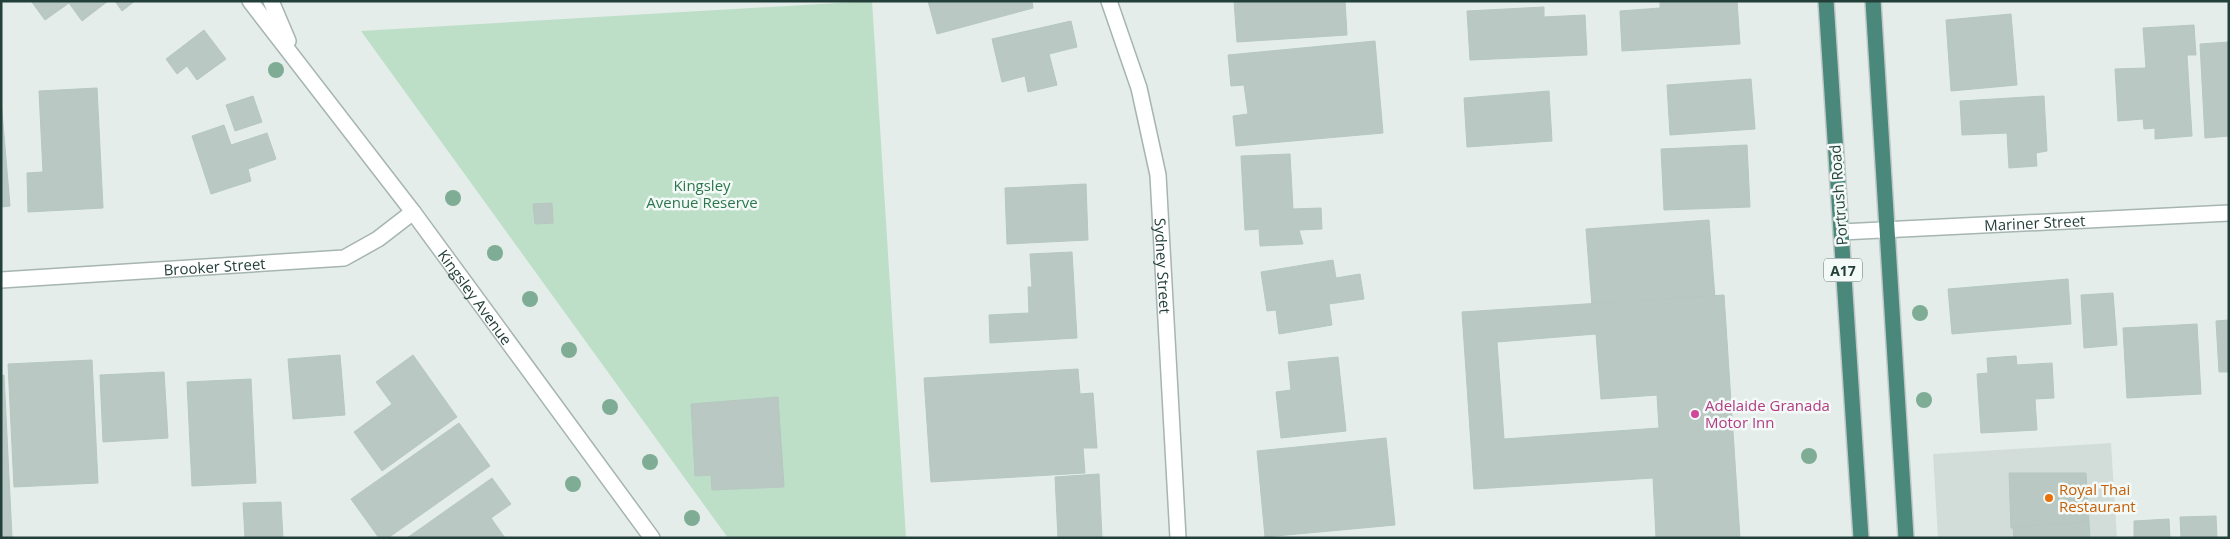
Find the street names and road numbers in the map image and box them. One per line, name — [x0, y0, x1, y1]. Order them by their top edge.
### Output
street label: Portrush Road — [1825, 144, 1851, 246]
street label: Mariner Street — [1984, 210, 2086, 235]
street label: Sydney Street — [1150, 217, 1176, 314]
street label: Kingsley Avenue — [434, 245, 517, 349]
street label: Brooker Street — [163, 253, 266, 280]
road number: A17 — [1824, 258, 1862, 282]

